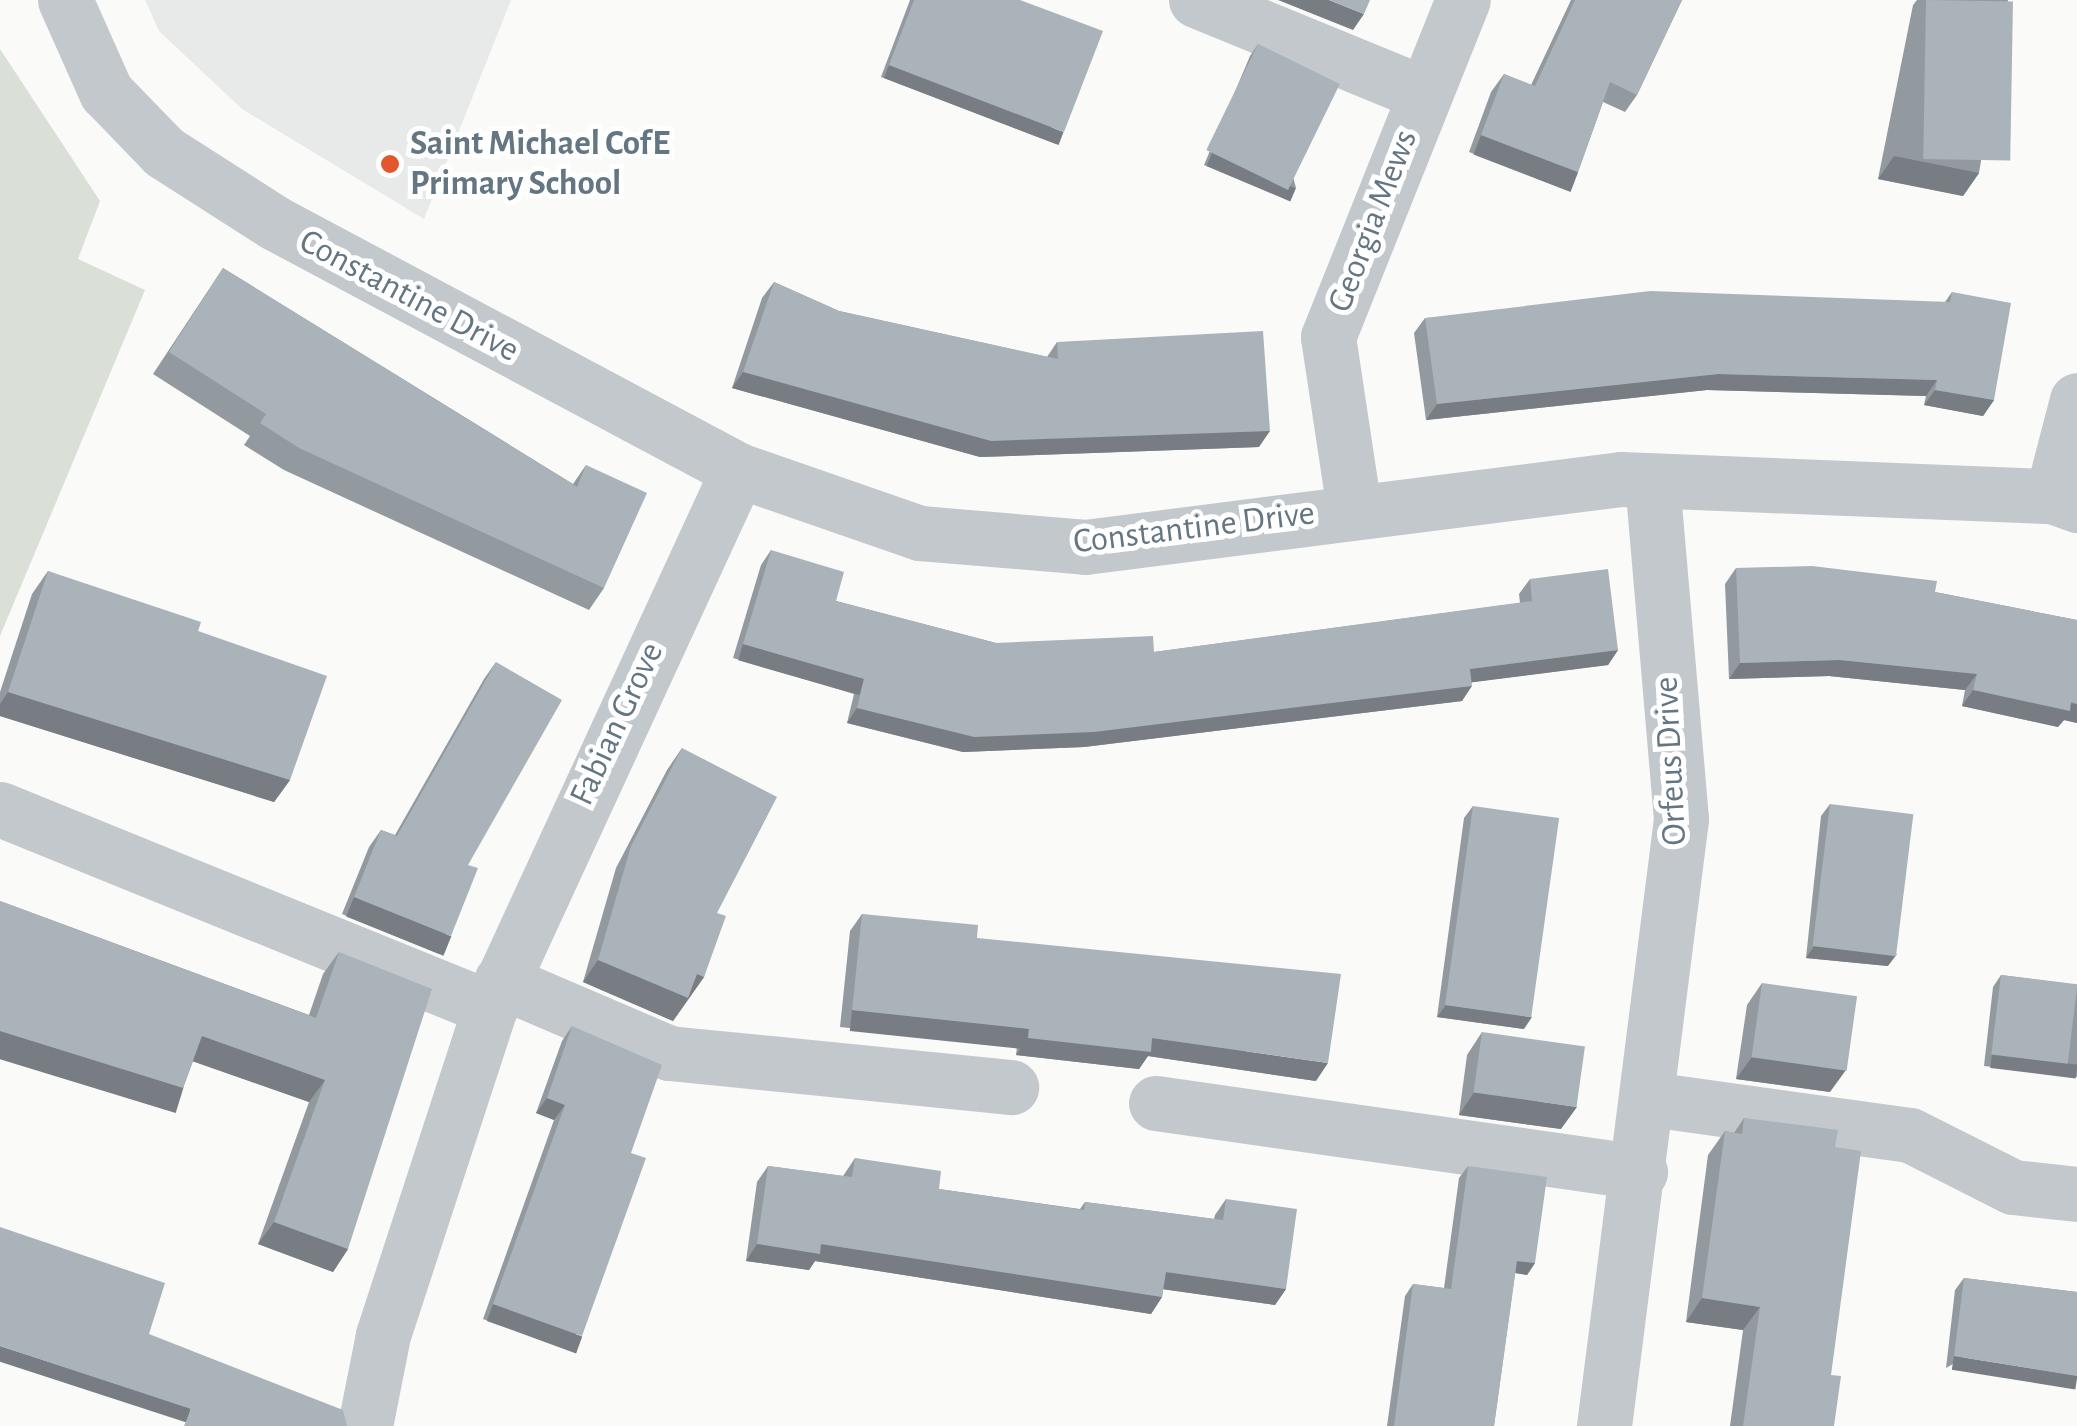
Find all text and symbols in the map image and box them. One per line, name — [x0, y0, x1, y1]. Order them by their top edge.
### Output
place label: Saint Michael CofE Primary School — [410, 123, 670, 205]
street label: Georgia Mews — [1319, 124, 1427, 318]
marker: Saint Michael CofE Primary School — [379, 153, 401, 175]
street label: Constantine Drive — [292, 220, 526, 372]
street label: Constantine Drive — [1071, 492, 1317, 564]
street label: Fabian Grove — [561, 636, 673, 812]
street label: Orfeus Drive — [1646, 676, 1696, 846]

